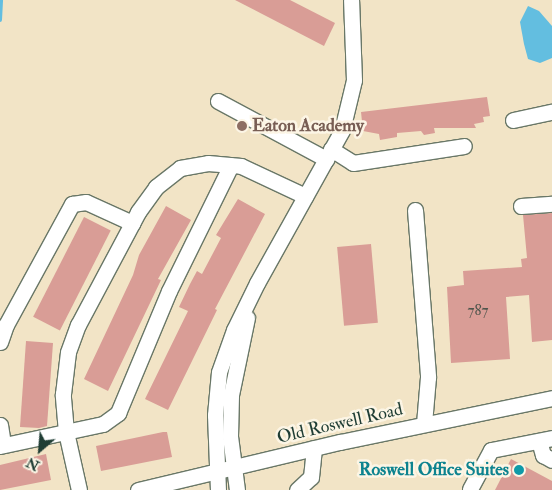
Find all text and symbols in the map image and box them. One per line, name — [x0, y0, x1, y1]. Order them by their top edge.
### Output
place label: Eaton Academy — [252, 115, 364, 137]
marker: Eaton Academy — [236, 120, 248, 132]
house number: 787 — [468, 302, 488, 320]
street label: Old Roswell Road — [275, 399, 405, 449]
north arrow — [15, 425, 65, 475]
text: N — [24, 453, 42, 474]
place label: Roswell Office Suites — [359, 459, 509, 481]
marker: Roswell Office Suites — [513, 464, 525, 476]

